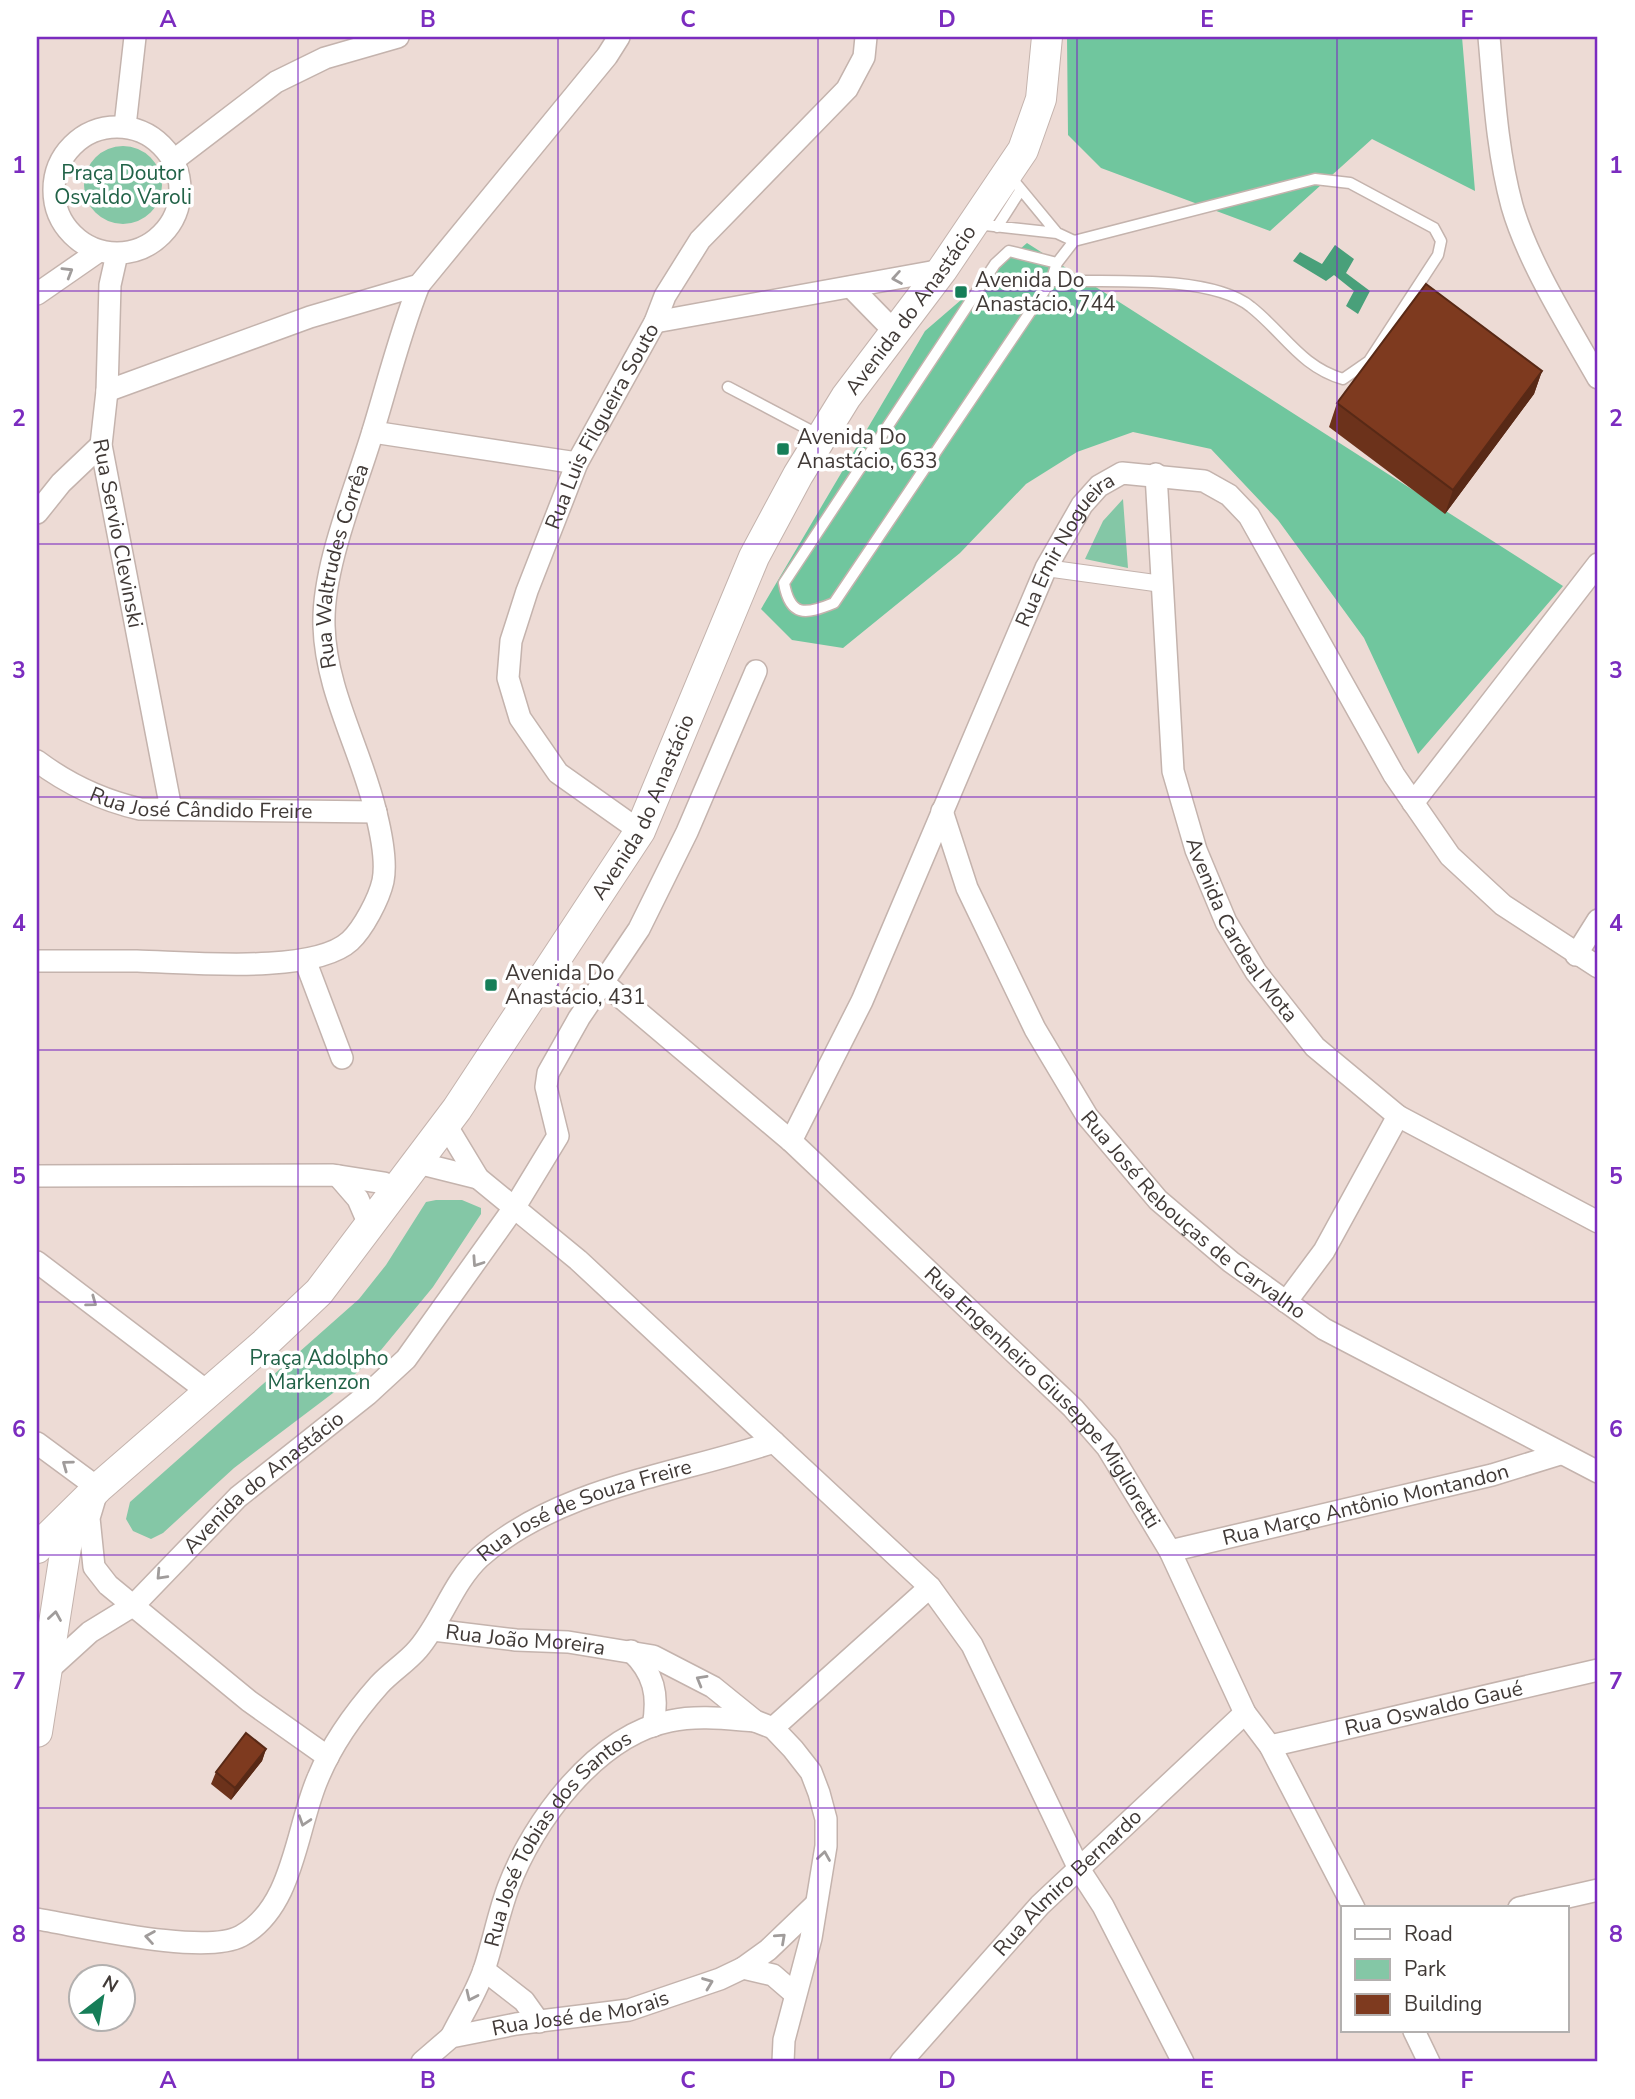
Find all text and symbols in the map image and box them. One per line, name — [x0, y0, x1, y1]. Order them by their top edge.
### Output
text: A — [159, 4, 177, 35]
text: B — [420, 4, 436, 35]
text: C — [680, 4, 696, 35]
text: D — [938, 4, 956, 35]
text: E — [1200, 4, 1214, 35]
text: F — [1461, 4, 1474, 35]
text: 1 — [12, 150, 26, 181]
text: 1 — [1609, 150, 1623, 181]
park label: Praça Doutor Osvaldo Varoli — [54, 159, 192, 211]
street label: Avenida do Anastácio — [839, 219, 983, 401]
place label: Avenida Do Anastácio, 744 — [975, 266, 1116, 318]
one-way arrow — [60, 268, 73, 281]
one-way arrow — [891, 270, 903, 285]
marker: Avenida Do Anastácio, 744 — [953, 284, 969, 300]
street label: Rua Luis Filgueira Souto — [539, 318, 666, 533]
text: 2 — [12, 403, 26, 434]
text: 2 — [1609, 403, 1623, 434]
place label: Avenida Do Anastácio, 633 — [797, 423, 938, 475]
street label: Rua Servio Clevinski — [86, 436, 150, 630]
marker: Avenida Do Anastácio, 633 — [775, 441, 791, 457]
street label: Rua Waltrudes Corrêa — [310, 460, 375, 671]
street label: Rua Emir Nogueira — [1009, 466, 1120, 631]
text: 3 — [12, 655, 26, 686]
text: 3 — [1609, 655, 1623, 686]
street label: Avenida do Anastácio — [585, 710, 701, 905]
street label: Rua José Cândido Freire — [86, 780, 313, 825]
street label: Avenida Cardeal Mota — [1179, 834, 1304, 1028]
text: 4 — [12, 908, 26, 939]
text: 4 — [1609, 908, 1623, 939]
place label: Avenida Do Anastácio, 431 — [505, 959, 646, 1011]
marker: Avenida Do Anastácio, 431 — [483, 977, 499, 993]
street label: Rua José Rebouças de Carvalho — [1074, 1105, 1312, 1326]
text: 5 — [12, 1161, 26, 1192]
text: 5 — [1609, 1161, 1623, 1192]
one-way arrow — [472, 1254, 485, 1267]
street label: Rua Engenheiro Giuseppe Miglioretti — [918, 1260, 1167, 1534]
one-way arrow — [84, 1294, 96, 1306]
park label: Praça Adolpho Markenzon — [250, 1344, 388, 1396]
street label: Avenida do Anastácio — [177, 1404, 350, 1560]
text: 6 — [12, 1414, 26, 1445]
text: 6 — [1609, 1414, 1623, 1445]
street label: Rua José de Souza Freire — [471, 1452, 695, 1568]
street label: Rua Março Antônio Montandon — [1220, 1457, 1512, 1552]
one-way arrow — [62, 1461, 75, 1474]
one-way arrow — [157, 1567, 169, 1580]
one-way arrow — [47, 1610, 62, 1622]
street label: Rua João Moreira — [444, 1618, 608, 1662]
text: 7 — [12, 1666, 26, 1697]
text: 7 — [1609, 1666, 1623, 1697]
street label: Rua Oswaldo Gaué — [1342, 1674, 1525, 1742]
one-way arrow — [695, 1675, 708, 1688]
street label: Rua José Tobias dos Santos — [478, 1724, 637, 1950]
street label: Rua Almiro Bernardo — [987, 1803, 1148, 1962]
one-way arrow — [298, 1814, 312, 1827]
one-way arrow — [816, 1850, 831, 1861]
legend — [1341, 1906, 1568, 2032]
text: 8 — [12, 1919, 26, 1950]
text: 8 — [1609, 1919, 1623, 1950]
text: Road — [1404, 1920, 1453, 1948]
one-way arrow — [144, 1930, 156, 1945]
one-way arrow — [772, 1934, 785, 1946]
text: Park — [1404, 1955, 1446, 1983]
north arrow — [66, 1962, 136, 2032]
text: N — [97, 1969, 123, 1999]
one-way arrow — [702, 1977, 714, 1991]
street label: Rua José de Morais — [489, 1983, 673, 2043]
one-way arrow — [465, 1989, 479, 2001]
text: Building — [1404, 1990, 1482, 2018]
text: A — [159, 2065, 177, 2096]
text: B — [420, 2065, 436, 2096]
text: C — [680, 2065, 696, 2096]
text: D — [938, 2065, 956, 2096]
text: E — [1200, 2065, 1214, 2096]
text: F — [1461, 2065, 1474, 2096]

